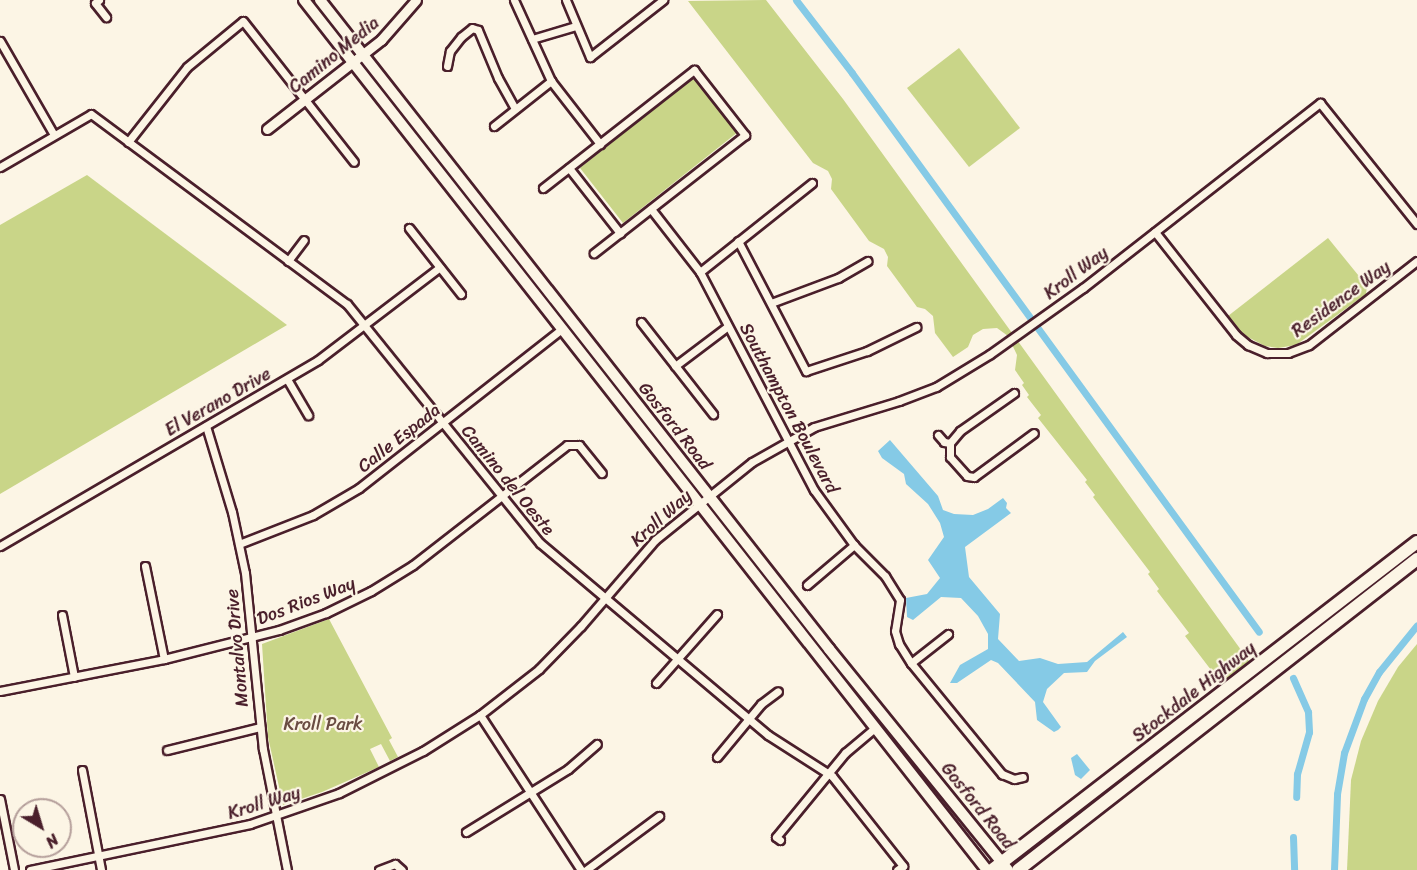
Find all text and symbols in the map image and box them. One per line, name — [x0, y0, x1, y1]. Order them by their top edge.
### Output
street label: Camino Media — [285, 12, 383, 98]
street label: Kroll Way — [1040, 242, 1112, 304]
street label: Residence Way — [1288, 256, 1394, 342]
street label: Southampton Boulevard — [735, 319, 843, 497]
street label: El Verano Drive — [161, 363, 275, 441]
street label: Gosford Road — [634, 378, 716, 474]
street label: Calle Espada — [353, 399, 445, 477]
street label: Camino del Oeste — [456, 420, 560, 540]
street label: Kroll Way — [626, 485, 696, 551]
street label: Dos Rios Way — [254, 572, 358, 630]
street label: Montalvo Drive — [221, 588, 253, 708]
street label: Stockdale Highway — [1128, 637, 1260, 747]
park label: Kroll Park — [283, 713, 363, 735]
street label: Gosford Road — [936, 758, 1020, 854]
street label: Kroll Way — [225, 782, 303, 824]
north arrow — [12, 798, 72, 858]
text: N — [39, 826, 65, 856]

